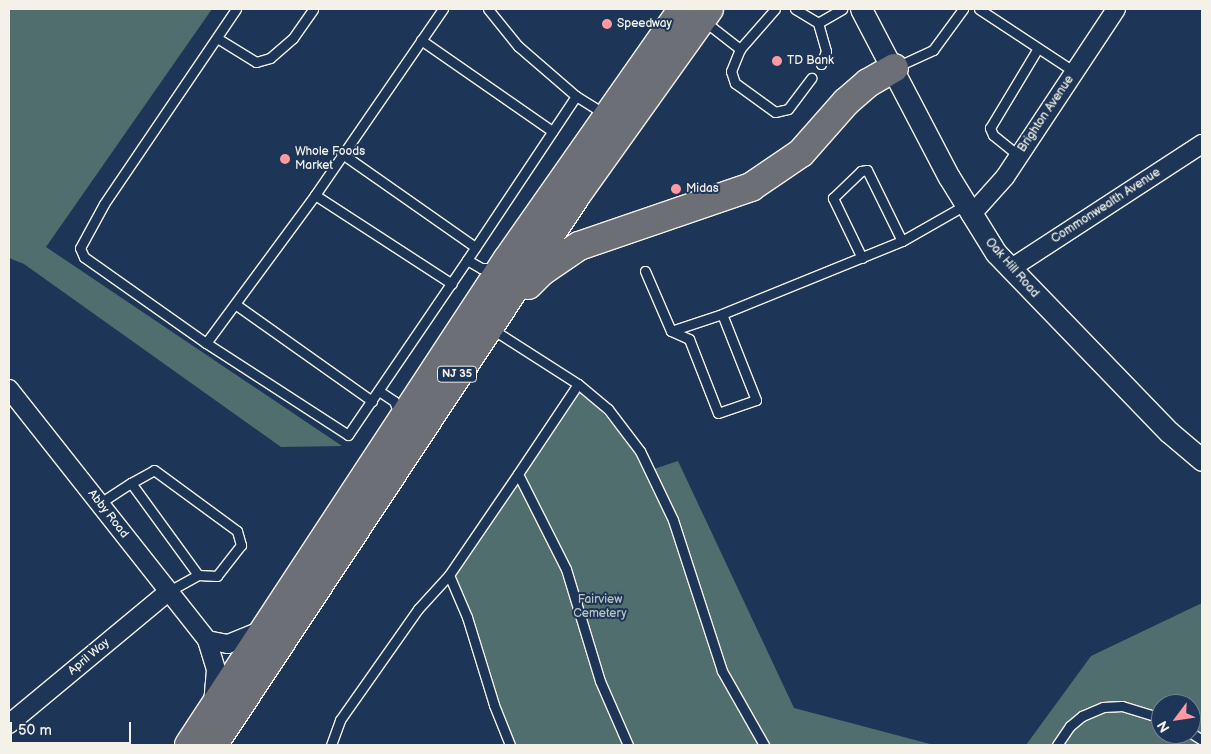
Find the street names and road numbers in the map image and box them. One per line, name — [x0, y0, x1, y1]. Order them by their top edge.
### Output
street label: Brighton Avenue — [1015, 73, 1077, 155]
street label: Commonwealth Avenue — [1049, 165, 1163, 247]
street label: Oak Hill Road — [982, 235, 1042, 301]
road number: NJ 35 — [437, 366, 477, 382]
street label: Abby Road — [84, 487, 132, 541]
street label: April Way — [65, 635, 113, 679]

